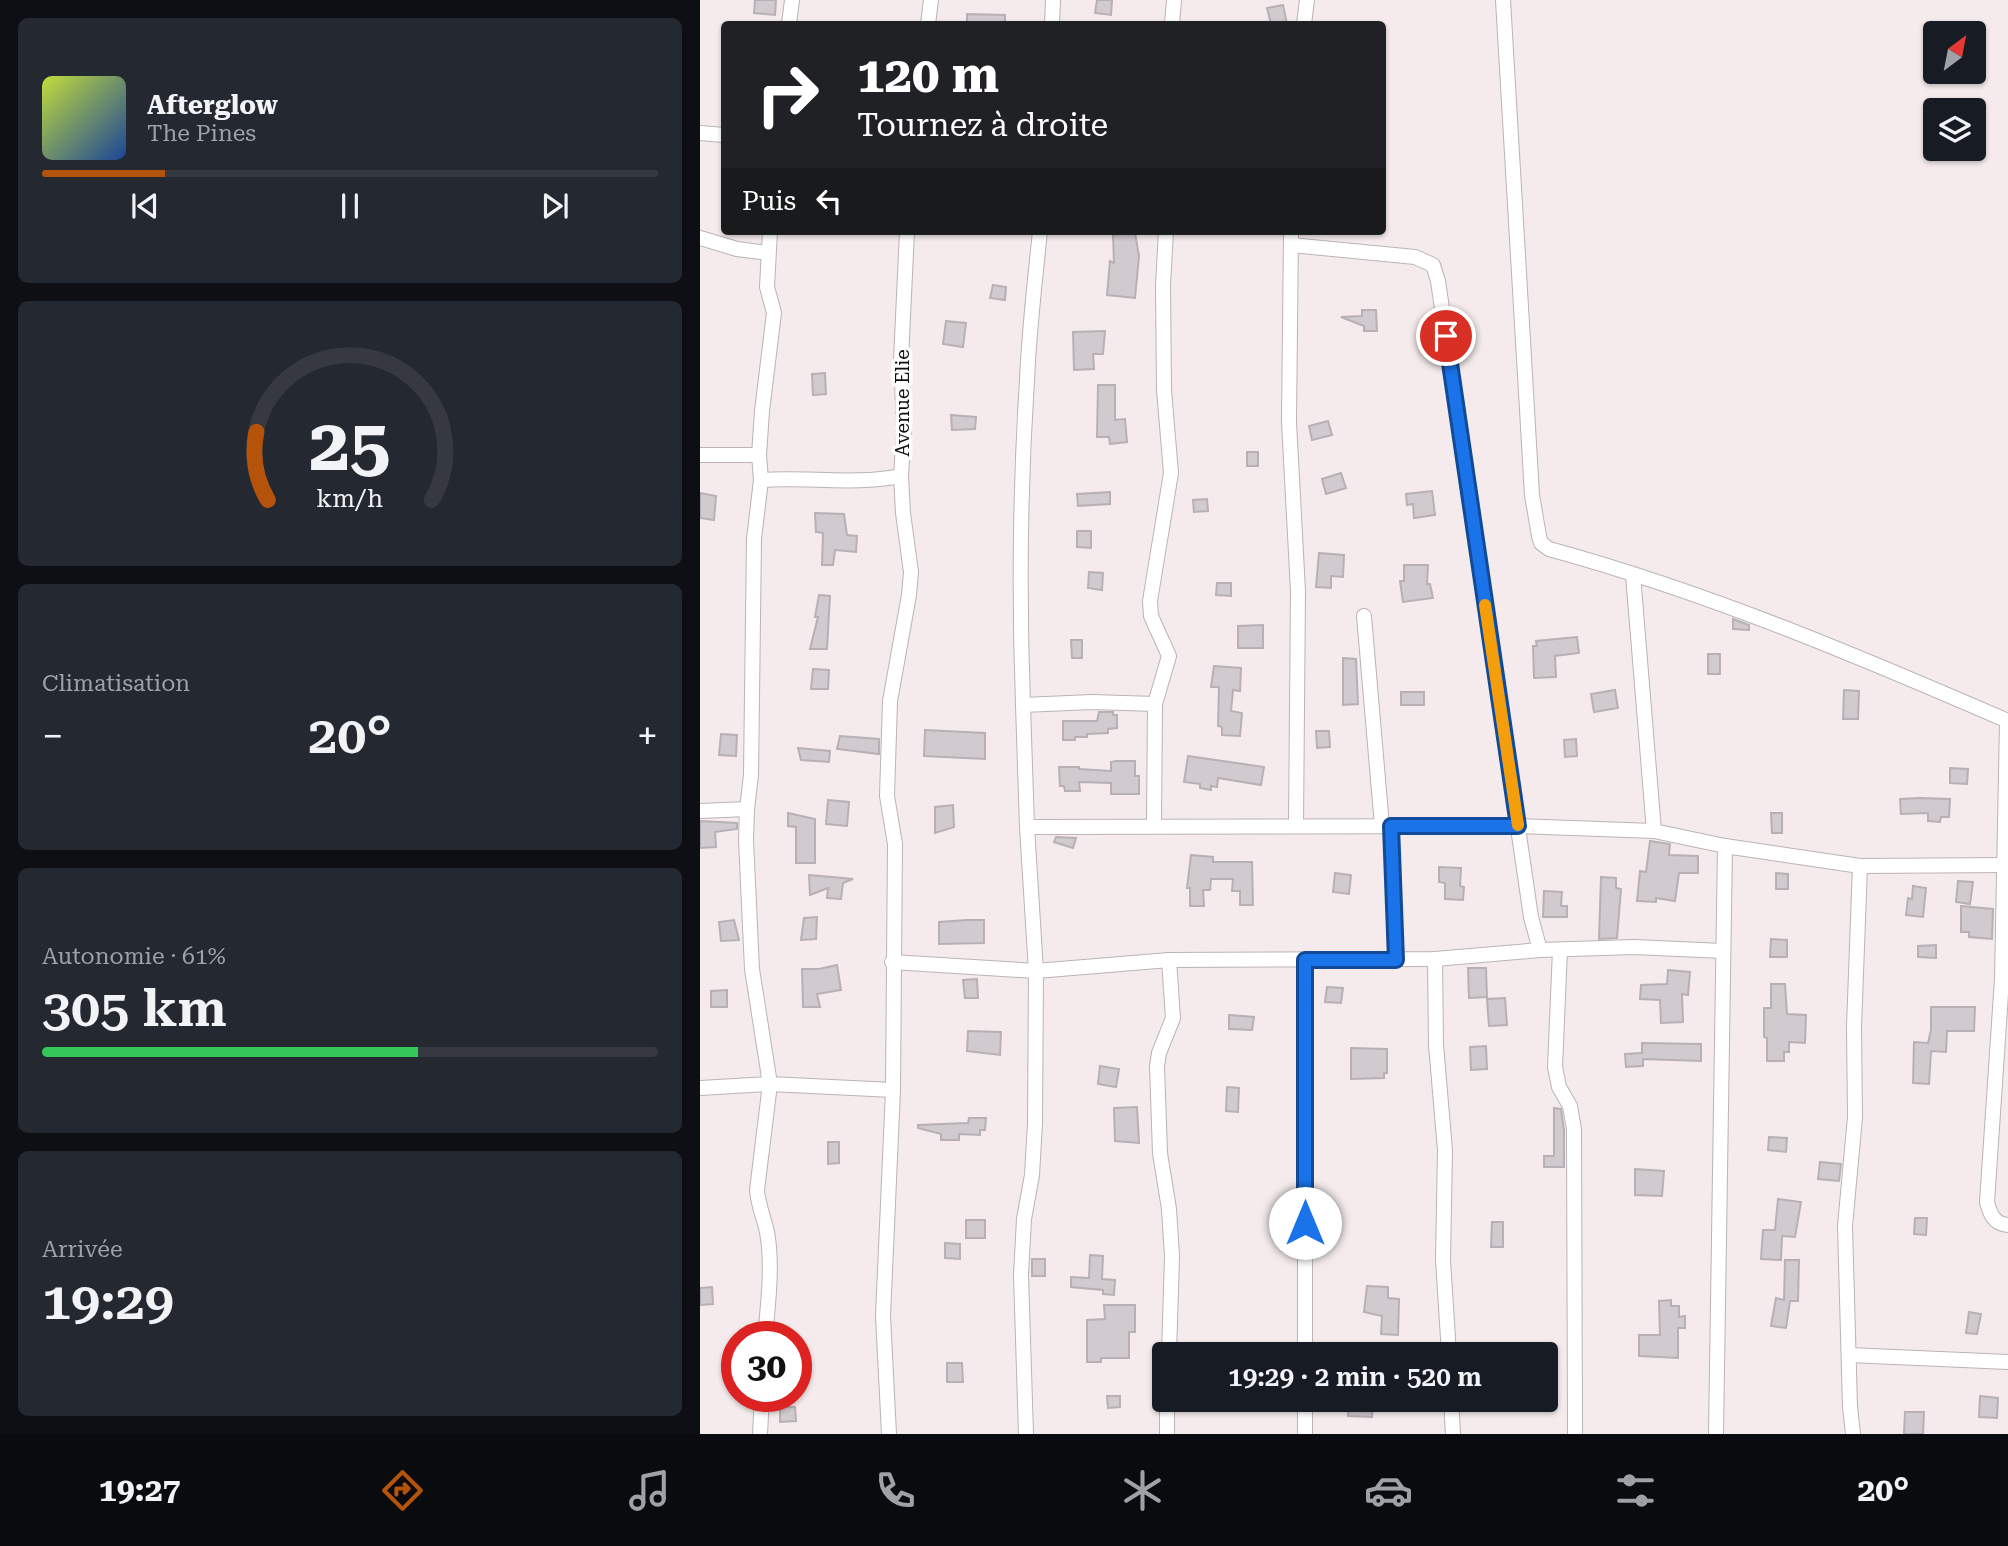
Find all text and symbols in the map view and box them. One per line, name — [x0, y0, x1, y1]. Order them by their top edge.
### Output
north arrow — [1923, 21, 1986, 84]
map controls — [1923, 21, 1986, 161]
text: 120 m — [857, 47, 999, 104]
icon: right — [742, 49, 833, 140]
text: Afterglow — [147, 90, 278, 120]
button: layers — [1923, 98, 1986, 161]
text: Tournez à droite — [857, 106, 1108, 144]
text: The Pines — [147, 120, 256, 147]
icon: left — [810, 182, 848, 220]
text: Puis — [742, 186, 796, 216]
icon: previous — [126, 187, 164, 225]
icon: pause — [331, 187, 369, 225]
icon: next — [536, 187, 574, 225]
pin — [1416, 306, 1476, 366]
icon: arrive — [1427, 317, 1465, 355]
street label: Avenue Elie — [891, 349, 914, 457]
text: 25 — [309, 403, 391, 488]
text: km/h — [317, 484, 383, 513]
text: Climatisation — [42, 670, 190, 697]
text: 20° — [308, 705, 392, 766]
text: − — [42, 714, 63, 758]
text: + — [637, 714, 658, 758]
text: Autonomie · 61% — [42, 943, 226, 970]
text: 305 km — [42, 978, 227, 1039]
position arrow — [1268, 1186, 1342, 1260]
text: Arrivée — [42, 1236, 123, 1263]
text: 19:29 — [42, 1271, 174, 1332]
speed limit sign: 30 — [721, 1321, 812, 1412]
text: 19:29 · 2 min · 520 m — [1228, 1362, 1482, 1392]
icon: directions — [378, 1466, 427, 1515]
icon: music — [625, 1466, 674, 1515]
icon: phone — [871, 1466, 920, 1515]
icon: climate — [1118, 1466, 1167, 1515]
icon: car — [1364, 1466, 1413, 1515]
icon: filters — [1611, 1466, 1660, 1515]
text: 19:27 — [99, 1471, 180, 1509]
text: 20° — [1857, 1471, 1909, 1509]

